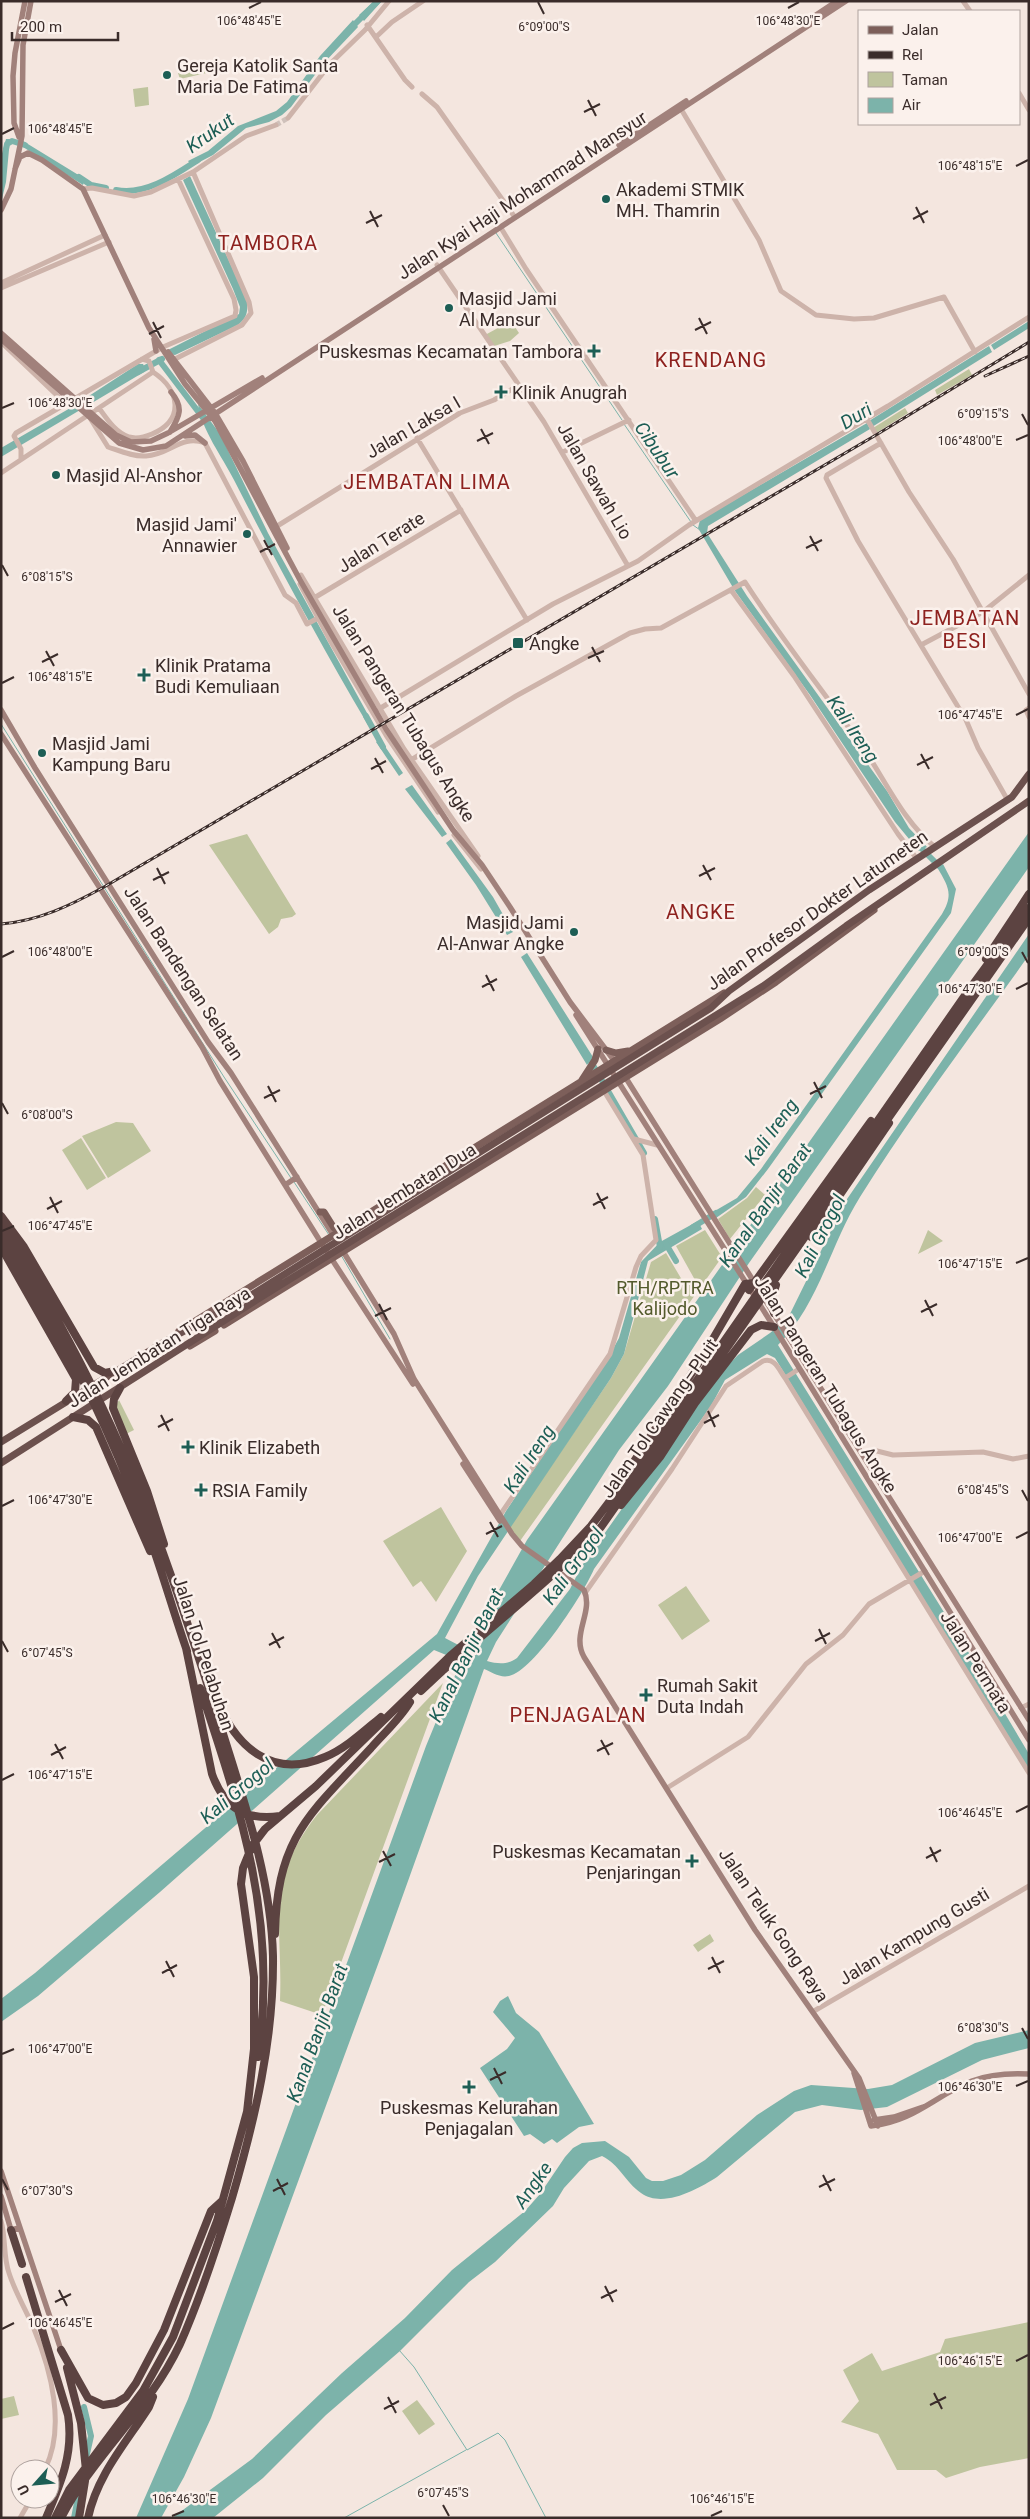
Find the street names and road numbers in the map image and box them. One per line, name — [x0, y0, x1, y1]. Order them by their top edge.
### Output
street label: Jalan Kyai Haji Mohammad Mansyur — [393, 106, 651, 284]
street label: Jalan Laksa I — [362, 392, 464, 462]
street label: Jalan Sawah Lio — [553, 419, 637, 543]
street label: Jalan Terate — [334, 507, 428, 577]
street label: Jalan Pangeran Tubagus Angke — [328, 600, 480, 826]
street label: Jalan Profesor Dokter Latumeten — [703, 825, 931, 995]
street label: Jalan Bandengan Selatan — [120, 882, 248, 1064]
street label: Jalan Jembatan Dua — [328, 1138, 480, 1244]
street label: Jalan Pangeran Tubagus Angke — [750, 1271, 902, 1497]
street label: Jalan Jembatan Tiga Raya — [64, 1282, 254, 1412]
street label: Jalan Tol Cawang–Pluit — [596, 1334, 722, 1502]
street label: Jalan Tol Pelabuhan — [169, 1573, 239, 1733]
street label: Jalan Permata — [936, 1607, 1016, 1717]
street label: Jalan Teluk Gong Raya — [715, 1844, 833, 2006]
street label: Jalan Kampung Gusti — [835, 1883, 993, 1989]

